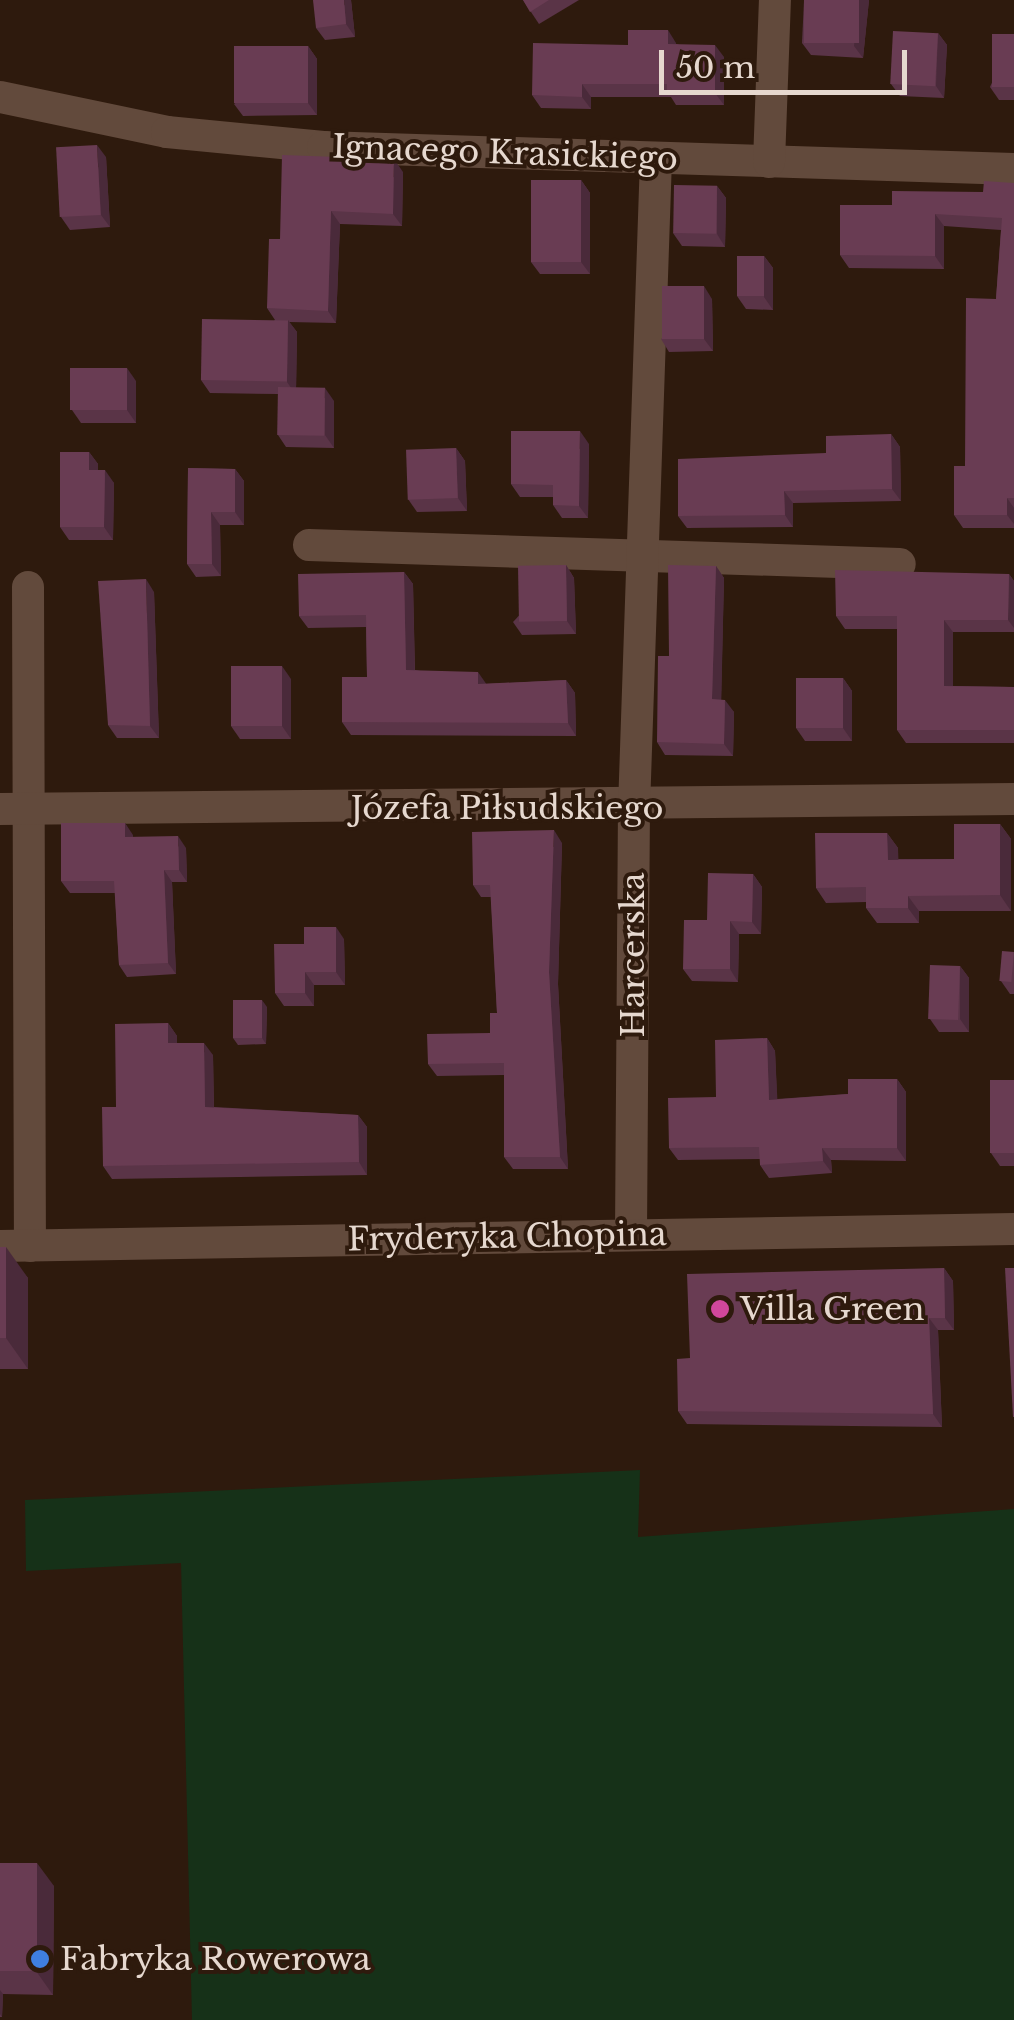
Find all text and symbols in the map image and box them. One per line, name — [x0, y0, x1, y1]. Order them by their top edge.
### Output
scale bar — [664, 30, 912, 92]
text: 50 m — [676, 49, 755, 86]
street label: Ignacego Krasickiego — [332, 128, 678, 178]
street label: Józefa Piłsudskiego — [350, 789, 664, 827]
street label: Harcerska — [614, 873, 652, 1037]
street label: Fryderyka Chopina — [347, 1215, 667, 1259]
place label: Villa Green — [740, 1290, 925, 1328]
marker: Villa Green — [709, 1298, 731, 1320]
place label: Fabryka Rowerowa — [60, 1940, 371, 1978]
marker: Fabryka Rowerowa — [29, 1948, 51, 1970]

